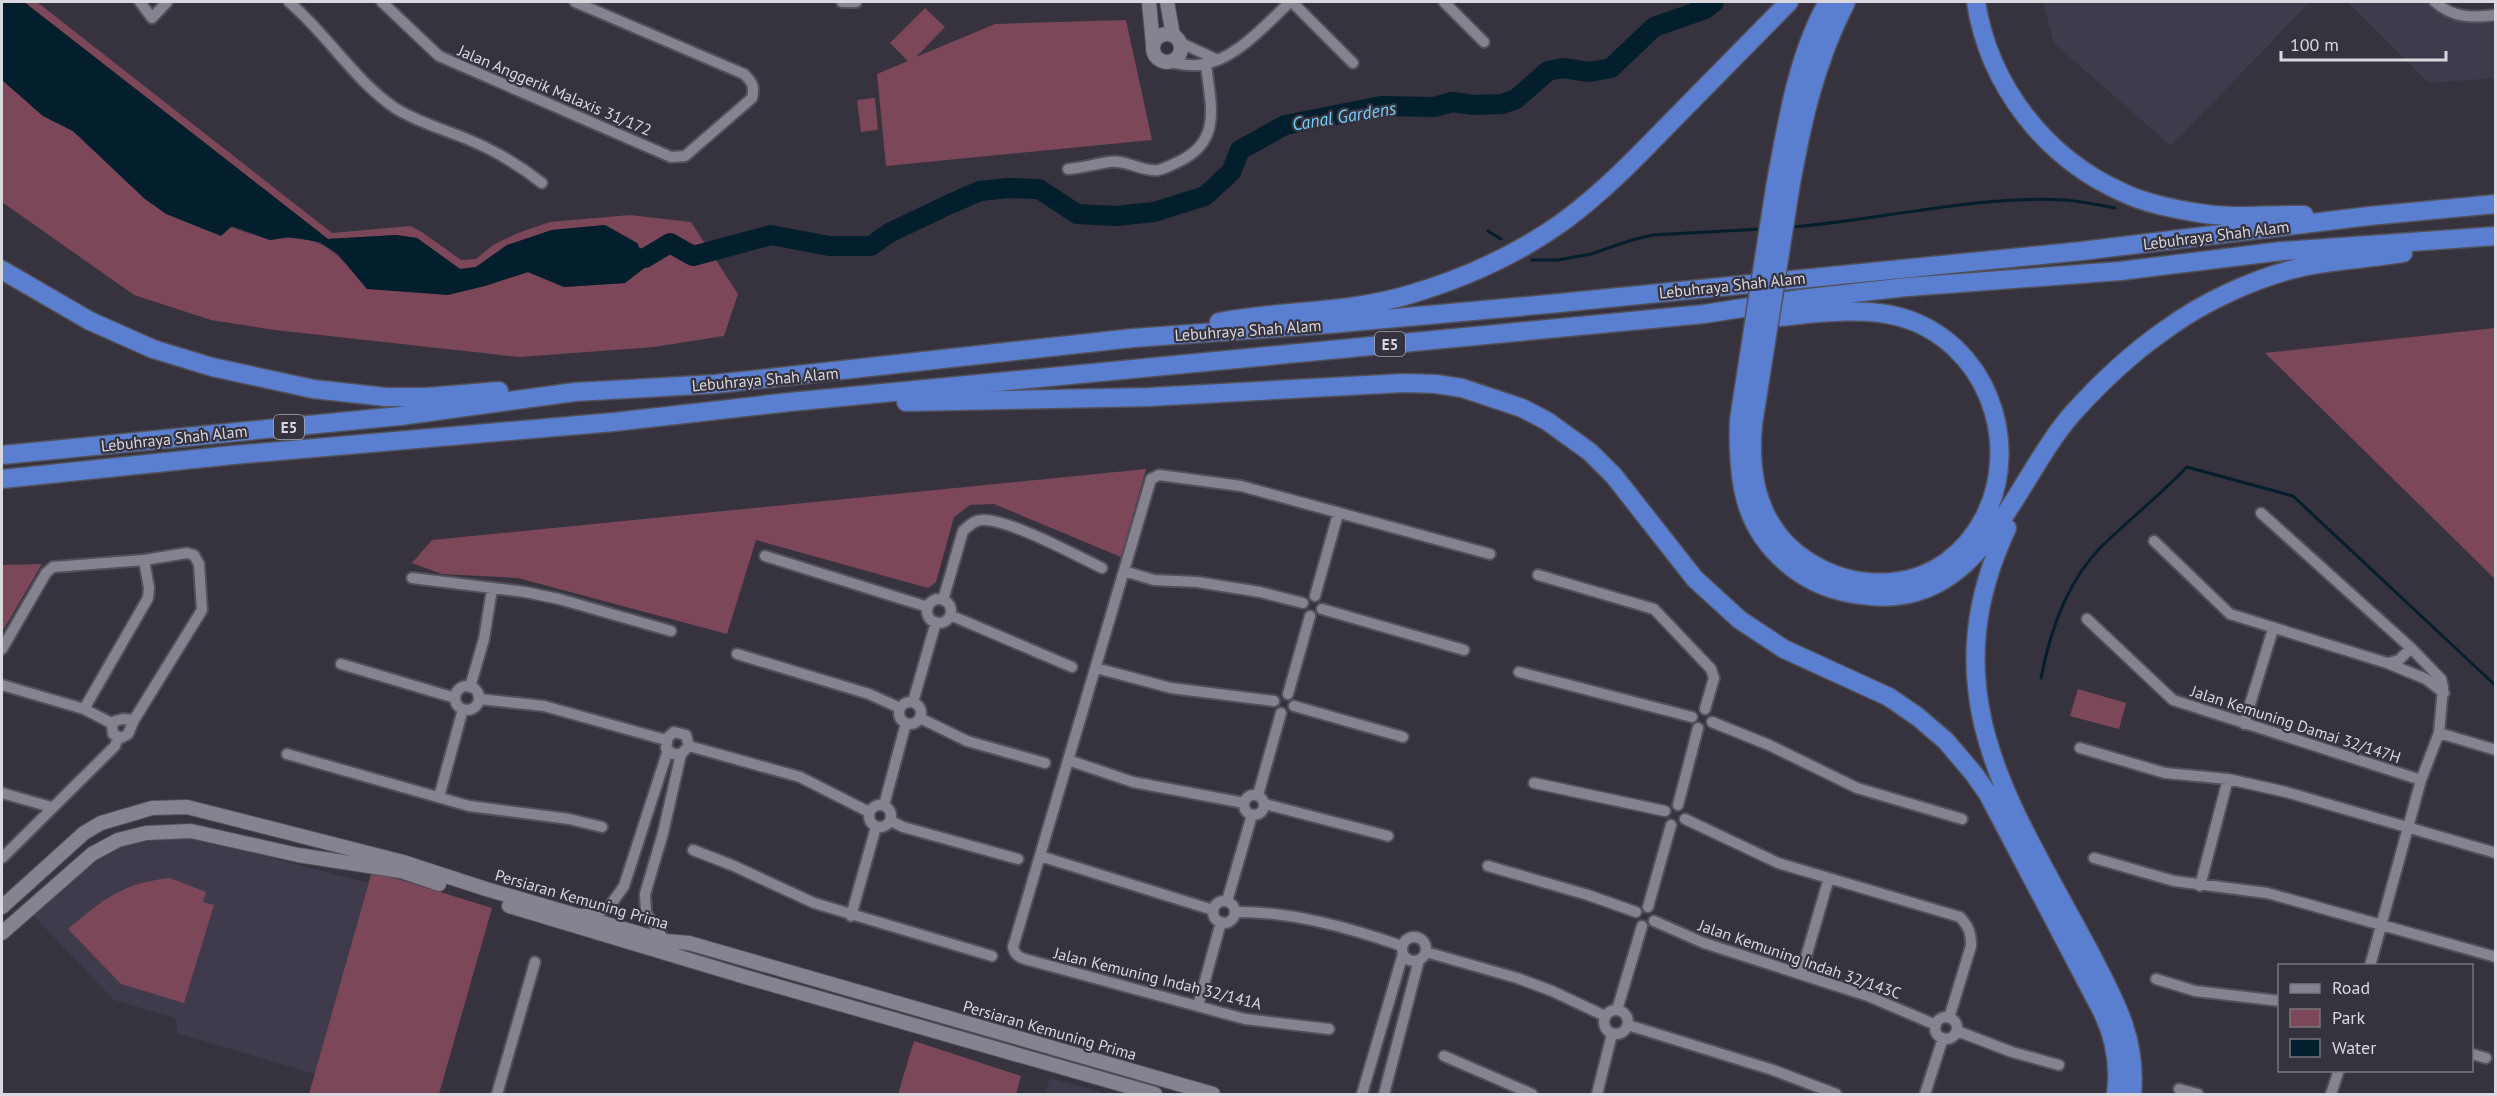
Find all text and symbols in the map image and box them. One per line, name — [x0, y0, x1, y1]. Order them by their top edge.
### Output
scale bar — [2281, 24, 2446, 62]
text: 100 m — [2290, 33, 2339, 56]
street label: Jalan Anggerik Malaxis 31/172 — [454, 40, 655, 140]
water label: Canal Gardens — [1290, 96, 1398, 136]
street label: Lebuhraya Shah Alam — [2142, 216, 2290, 254]
street label: Lebuhraya Shah Alam — [1658, 267, 1806, 303]
street label: Lebuhraya Shah Alam — [1174, 315, 1322, 345]
road number: E5 — [1375, 332, 1405, 356]
street label: Lebuhraya Shah Alam — [691, 363, 839, 395]
road number: E5 — [274, 415, 304, 439]
street label: Lebuhraya Shah Alam — [100, 420, 248, 456]
street label: Jalan Kemuning Damai 32/147H — [2188, 680, 2403, 767]
street label: Persiaran Kemuning Prima — [493, 865, 671, 933]
street label: Jalan Kemuning Indah 32/143C — [1695, 915, 1904, 1003]
street label: Jalan Kemuning Indah 32/141A — [1051, 942, 1264, 1014]
legend — [2278, 964, 2473, 1072]
text: Road — [2332, 976, 2370, 999]
street label: Persiaran Kemuning Prima — [961, 996, 1139, 1064]
text: Park — [2332, 1006, 2365, 1029]
text: Water — [2332, 1036, 2376, 1059]

